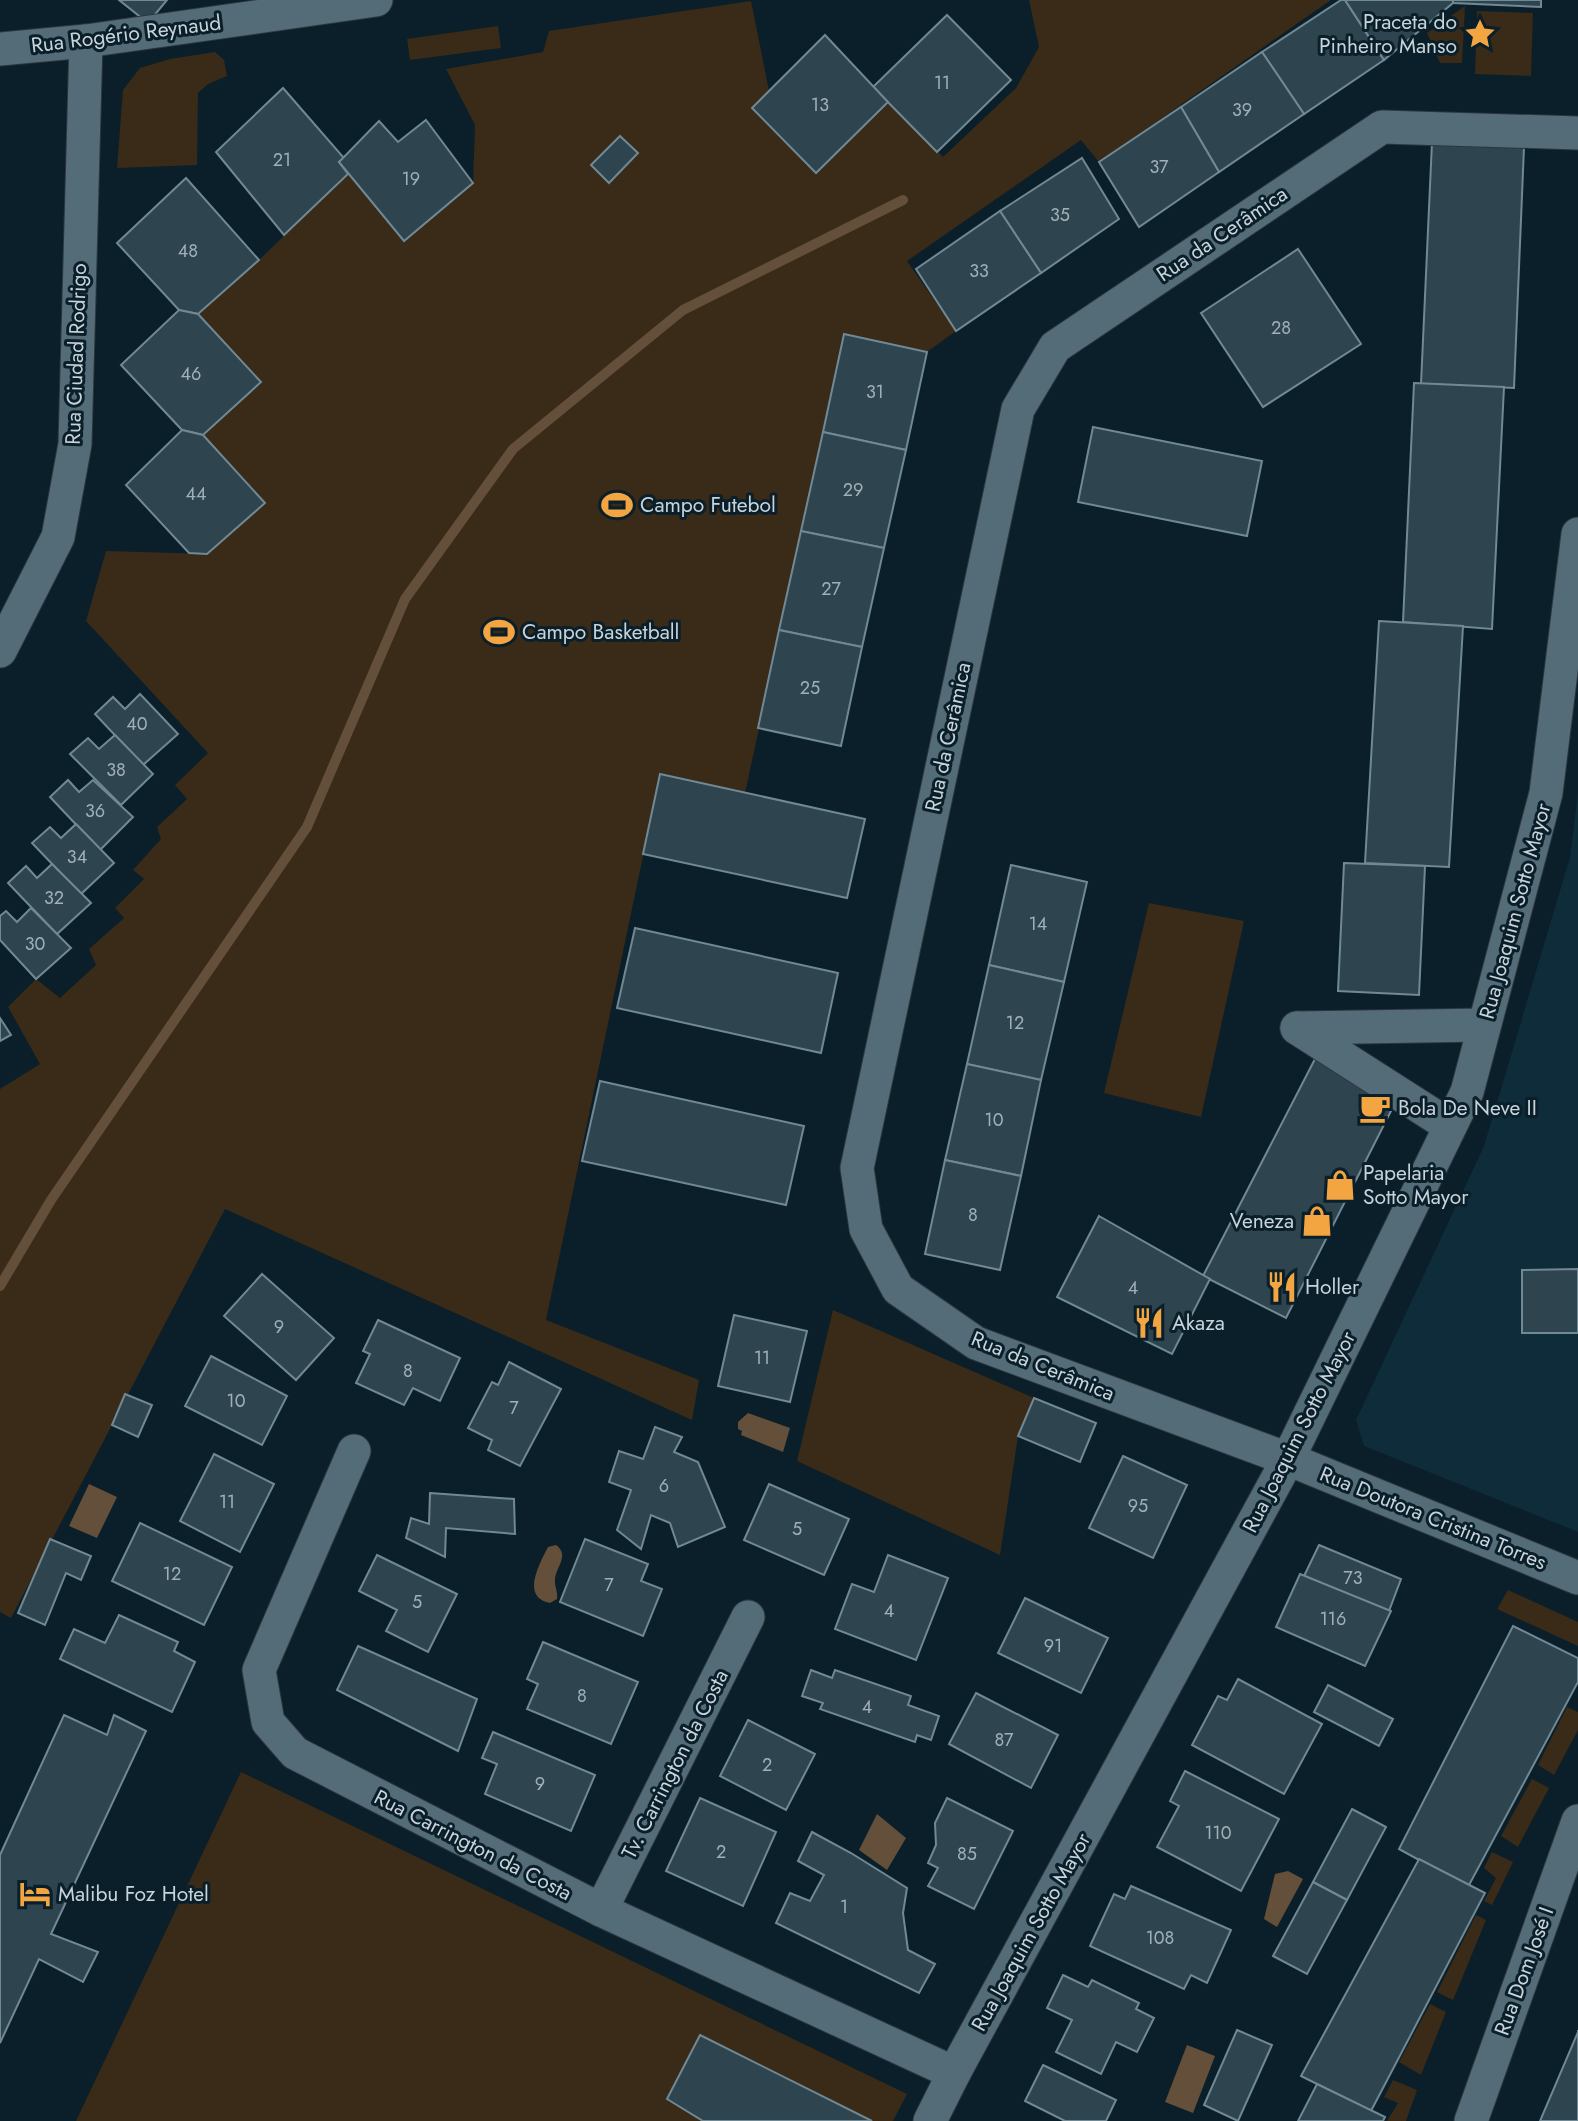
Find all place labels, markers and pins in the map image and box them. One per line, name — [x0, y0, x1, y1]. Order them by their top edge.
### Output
place label: Praceta do Pinheiro Manso — [1319, 7, 1457, 61]
place icon: Praceta do Pinheiro Manso — [1463, 17, 1497, 51]
sports icon: Campo Futebol — [600, 488, 634, 522]
place label: Campo Futebol — [640, 490, 776, 520]
sports icon: Campo Basketball — [482, 615, 516, 649]
place label: Campo Basketball — [522, 617, 679, 647]
cafe icon: Bola De Neve II — [1358, 1091, 1392, 1125]
place label: Bola De Neve II — [1398, 1093, 1537, 1123]
place label: Papelaria Sotto Mayor — [1363, 1158, 1469, 1212]
shop icon: Papelaria Sotto Mayor — [1323, 1168, 1357, 1202]
shop icon: Veneza — [1300, 1204, 1334, 1238]
place label: Veneza — [1230, 1206, 1294, 1236]
restaurant icon: Holler — [1265, 1270, 1299, 1304]
place label: Holler — [1305, 1272, 1360, 1302]
restaurant icon: Akaza — [1132, 1306, 1166, 1340]
place label: Akaza — [1172, 1308, 1225, 1338]
hotel icon: Malibu Foz Hotel — [18, 1877, 52, 1911]
place label: Malibu Foz Hotel — [58, 1879, 209, 1909]

